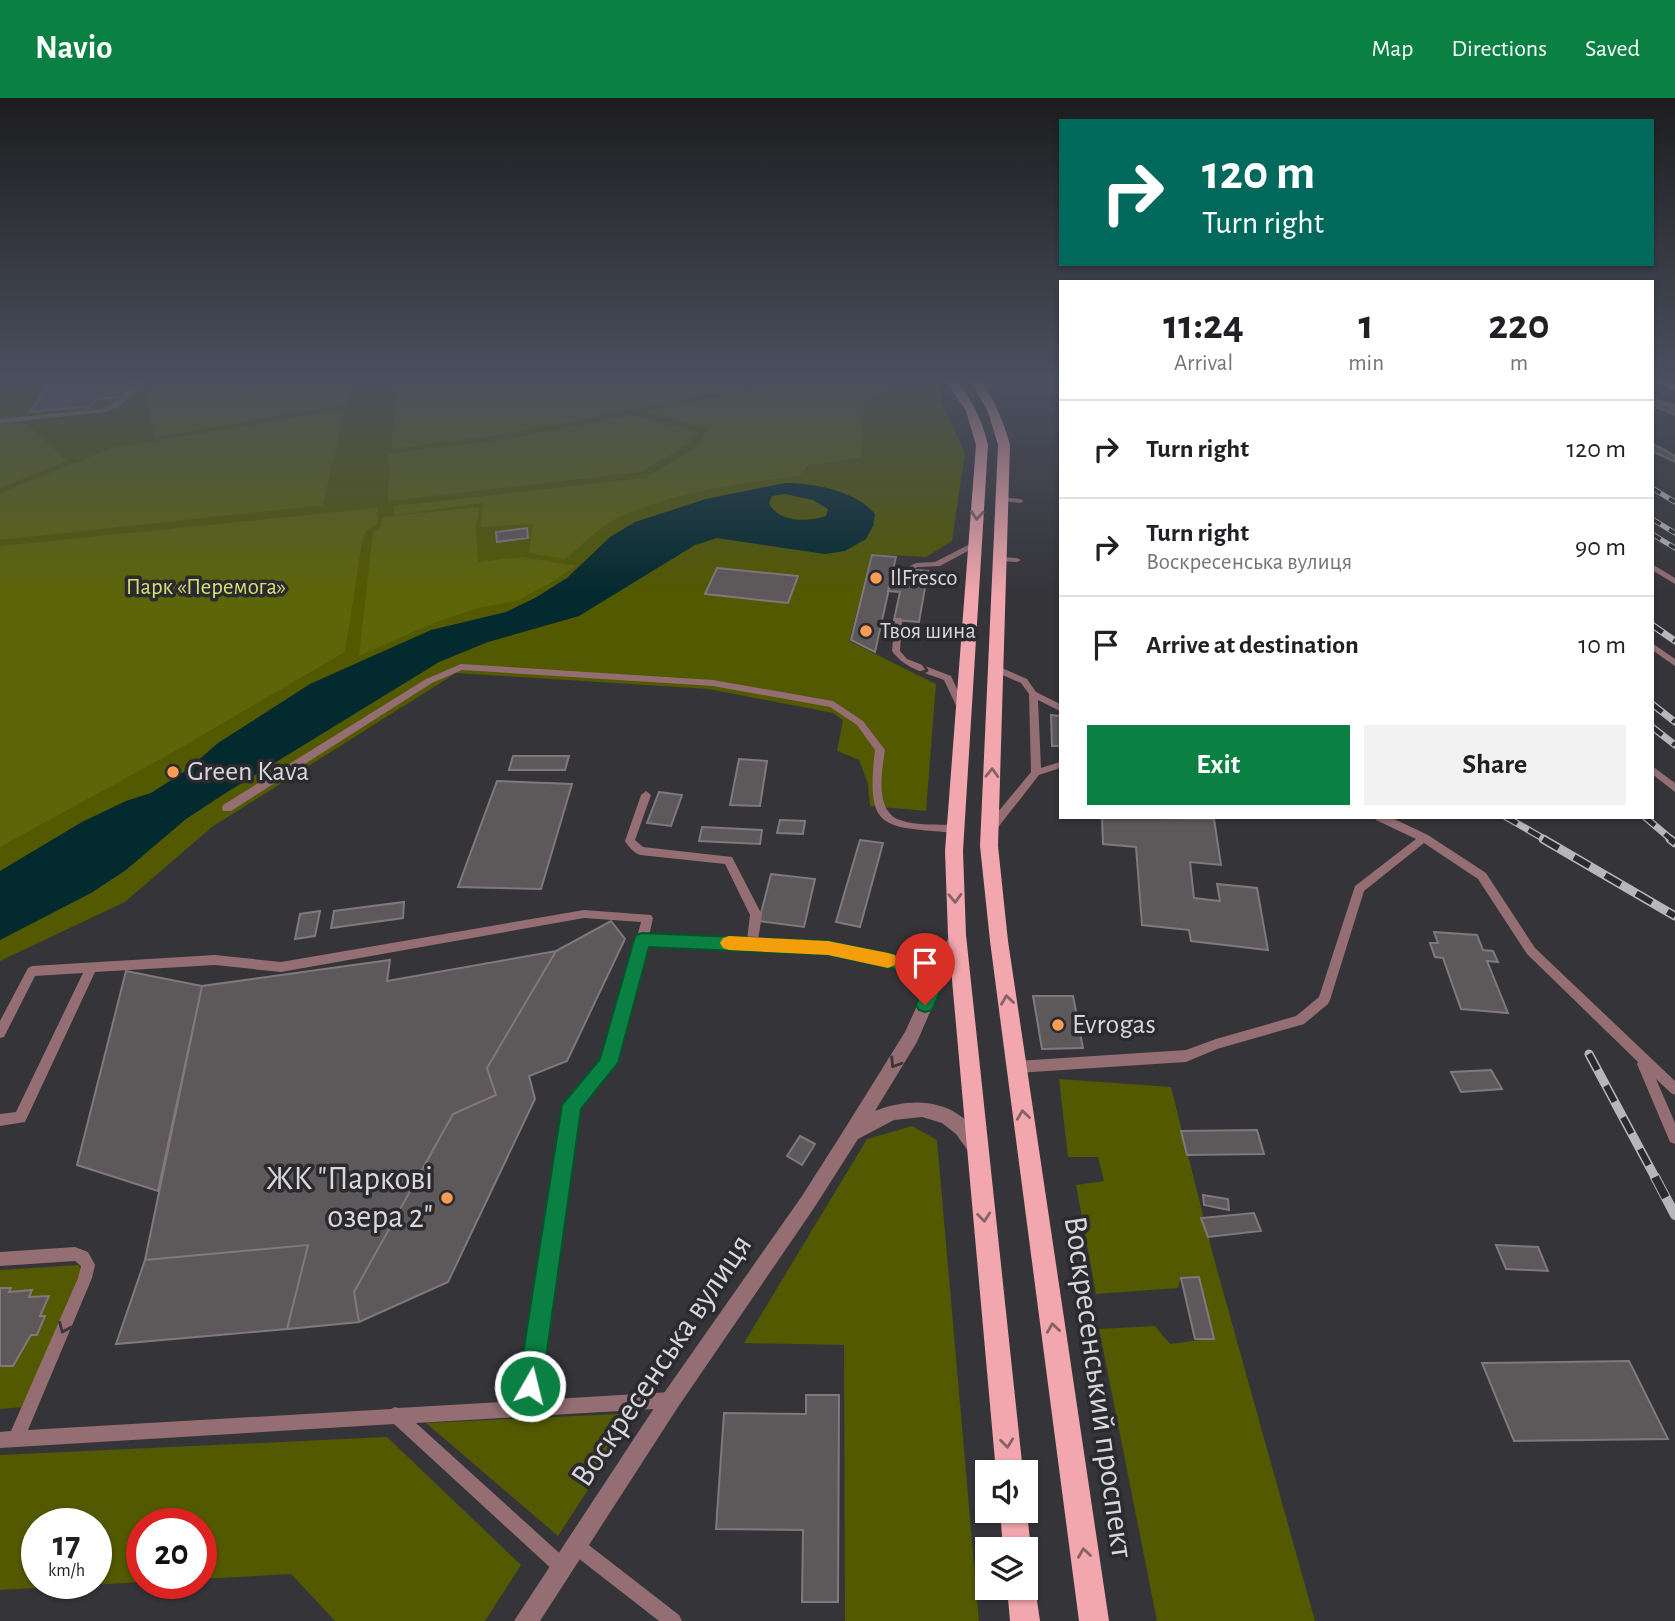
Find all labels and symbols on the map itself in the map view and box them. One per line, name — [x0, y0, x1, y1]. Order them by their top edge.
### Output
one-way arrow — [970, 509, 985, 520]
place label: IlFresco — [890, 567, 958, 590]
marker: IlFresco — [868, 570, 884, 586]
park label: Парк «Перемога» — [126, 576, 286, 599]
place label: Твоя шина — [880, 620, 976, 643]
marker: Твоя шина — [858, 623, 874, 639]
one-way arrow — [916, 660, 928, 674]
place label: Green Kava — [187, 758, 309, 786]
marker: Green Kava — [165, 764, 181, 780]
one-way arrow — [984, 768, 999, 779]
one-way arrow — [948, 892, 963, 903]
pin — [895, 933, 955, 1005]
one-way arrow — [1000, 994, 1015, 1005]
place label: Evrogas — [1072, 1011, 1156, 1039]
marker: Evrogas — [1050, 1017, 1066, 1033]
one-way arrow — [891, 1055, 904, 1068]
one-way arrow — [1016, 1109, 1031, 1121]
place label: ЖК "Паркові озера 2" — [266, 1163, 433, 1234]
marker: ЖК "Паркові озера 2" — [439, 1190, 455, 1206]
one-way arrow — [976, 1212, 991, 1223]
street label: Воскресенський проспект — [1058, 1214, 1138, 1561]
street label: Воскресенська вулиця — [566, 1229, 758, 1493]
one-way arrow — [58, 1322, 72, 1334]
one-way arrow — [1046, 1322, 1061, 1334]
position arrow — [493, 1349, 567, 1423]
one-way arrow — [999, 1438, 1014, 1449]
speed limit sign: 20 — [126, 1508, 217, 1599]
one-way arrow — [1077, 1548, 1092, 1559]

